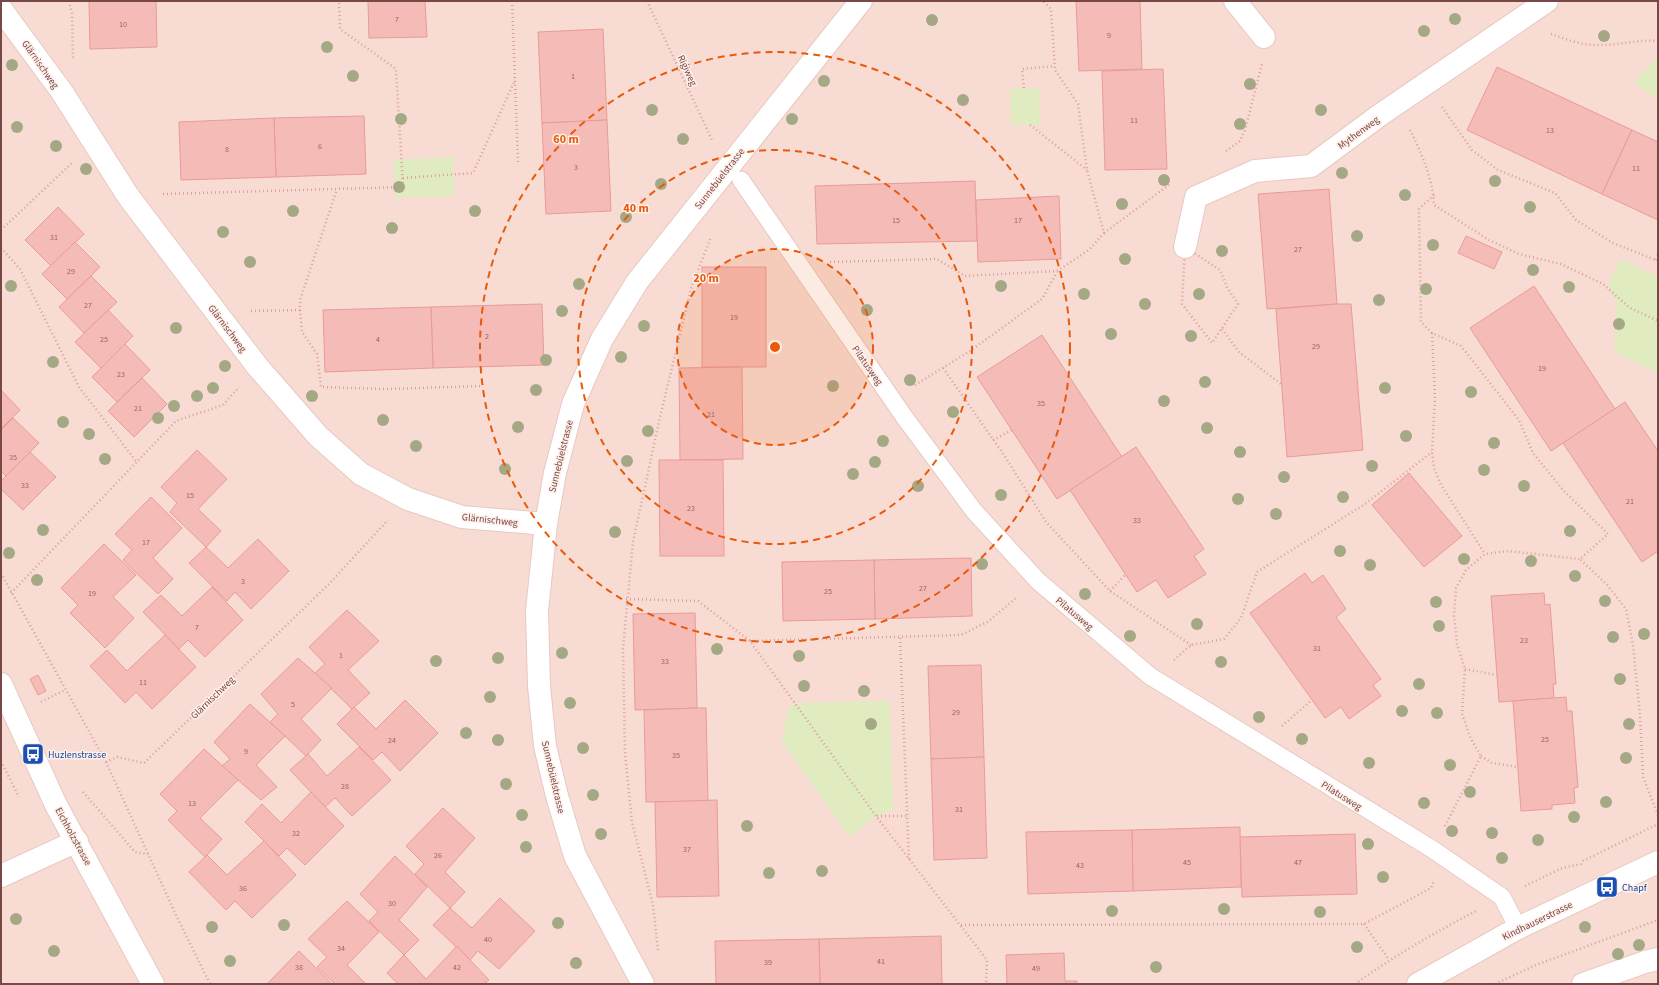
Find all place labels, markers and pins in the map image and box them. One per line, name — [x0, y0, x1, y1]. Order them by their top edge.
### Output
centre of rings — [768, 340, 782, 354]
bus stop icon: Huzlenstrasse — [20, 741, 46, 767]
place label: Huzlenstrasse — [48, 748, 106, 762]
bus stop icon: Chapf — [1594, 874, 1620, 900]
place label: Chapf — [1622, 881, 1648, 895]

